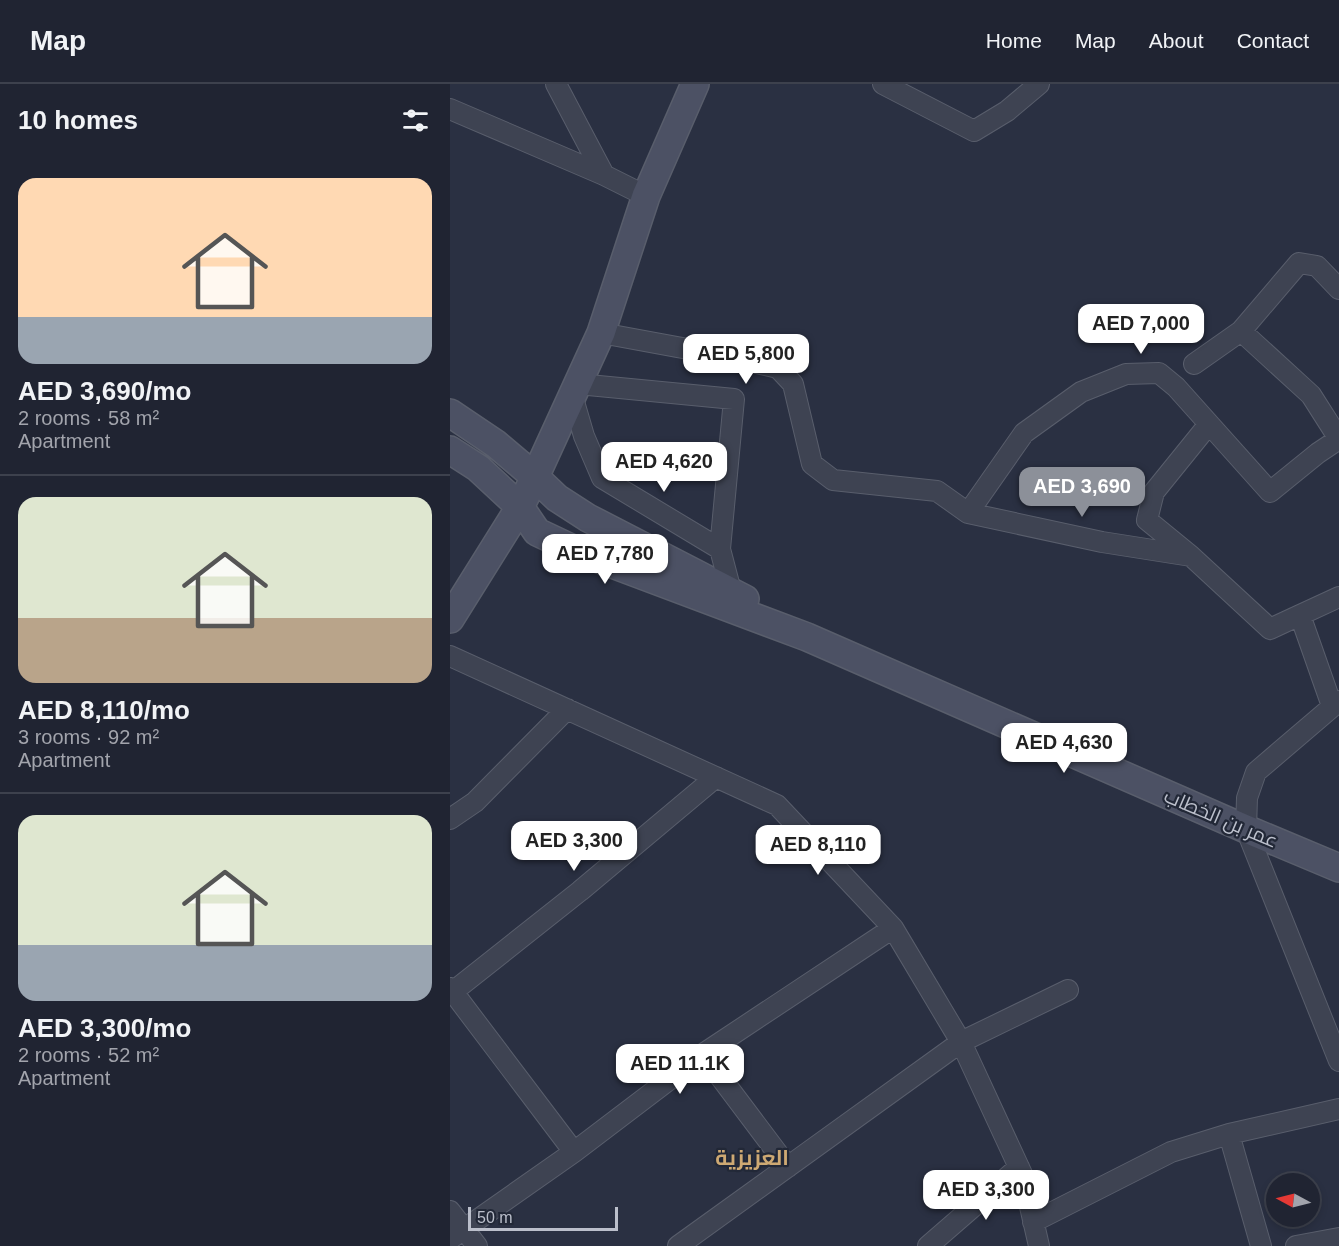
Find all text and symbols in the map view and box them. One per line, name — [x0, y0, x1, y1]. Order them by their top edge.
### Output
text: Map — [30, 25, 86, 56]
text: Home — [986, 29, 1042, 52]
text: Map — [1075, 29, 1116, 52]
text: About — [1149, 29, 1204, 52]
text: Contact — [1237, 29, 1309, 52]
icon: filters — [399, 104, 432, 137]
text: 10 homes — [18, 105, 138, 135]
icon: home — [171, 217, 279, 325]
pin: AED 7,000 — [1072, 304, 1210, 355]
text: AED 7,000 — [1092, 312, 1190, 334]
pin: AED 5,800 — [677, 334, 815, 385]
text: AED 5,800 — [697, 342, 795, 364]
text: AED 3,690/mo — [18, 376, 191, 406]
text: 2 rooms · 58 m² — [18, 407, 159, 429]
text: Apartment — [18, 430, 110, 452]
pin: AED 4,620 — [595, 442, 733, 493]
text: AED 4,620 — [615, 450, 713, 472]
pin: AED 3,690 — [1013, 467, 1151, 518]
text: AED 3,690 — [1033, 475, 1131, 497]
pin: AED 7,780 — [536, 534, 674, 585]
icon: home — [171, 536, 279, 644]
text: AED 7,780 — [556, 542, 654, 564]
text: AED 8,110/mo — [18, 695, 190, 725]
pin: AED 4,630 — [995, 723, 1133, 774]
text: 3 rooms · 92 m² — [18, 726, 159, 748]
text: AED 4,630 — [1015, 731, 1113, 753]
text: Apartment — [18, 749, 110, 771]
street label: عمر بن الخطاب — [1160, 784, 1281, 854]
pin: AED 3,300 — [505, 821, 643, 872]
pin: AED 8,110 — [749, 825, 887, 876]
text: AED 3,300 — [525, 829, 623, 851]
text: AED 8,110 — [770, 833, 866, 855]
icon: home — [171, 854, 279, 962]
text: AED 3,300/mo — [18, 1013, 191, 1043]
text: 2 rooms · 52 m² — [18, 1044, 159, 1066]
pin: AED 11.1K — [611, 1044, 749, 1095]
text: AED 11.1K — [630, 1052, 730, 1074]
text: Apartment — [18, 1067, 110, 1089]
district label: العزيزية — [715, 1146, 789, 1170]
pin: AED 3,300 — [917, 1170, 1055, 1221]
north arrow — [1266, 1173, 1320, 1227]
map controls — [1266, 1173, 1320, 1227]
text: AED 3,300 — [937, 1178, 1035, 1200]
scale bar — [468, 1204, 618, 1232]
text: 50 m — [477, 1209, 513, 1226]

